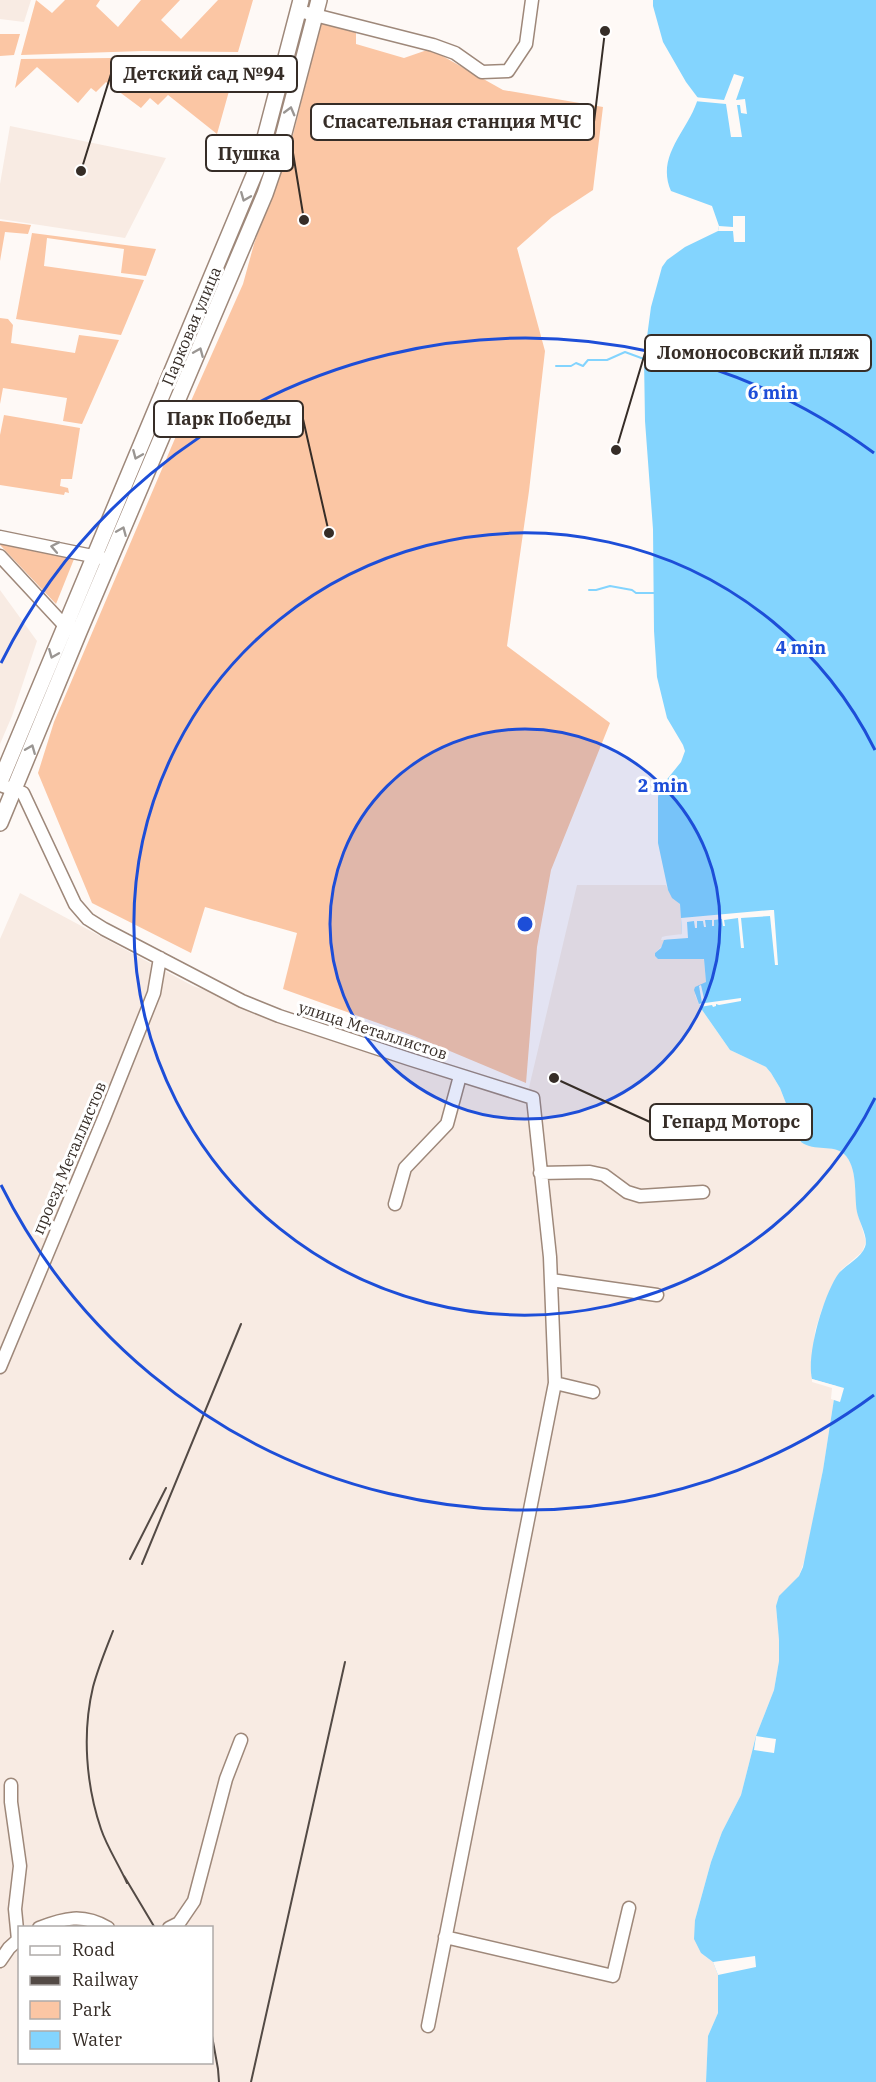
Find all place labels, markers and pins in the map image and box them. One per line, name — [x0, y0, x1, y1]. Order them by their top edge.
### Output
callout: Детский сад №94 — [111, 56, 297, 92]
callout: Спасательная станция МЧС — [311, 104, 594, 140]
callout: Пушка — [206, 135, 293, 171]
callout: Ломоносовский пляж — [645, 335, 871, 371]
callout: Парк Победы — [154, 401, 303, 437]
centre of rings — [515, 914, 535, 934]
callout: Гепард Моторс — [650, 1104, 812, 1140]

